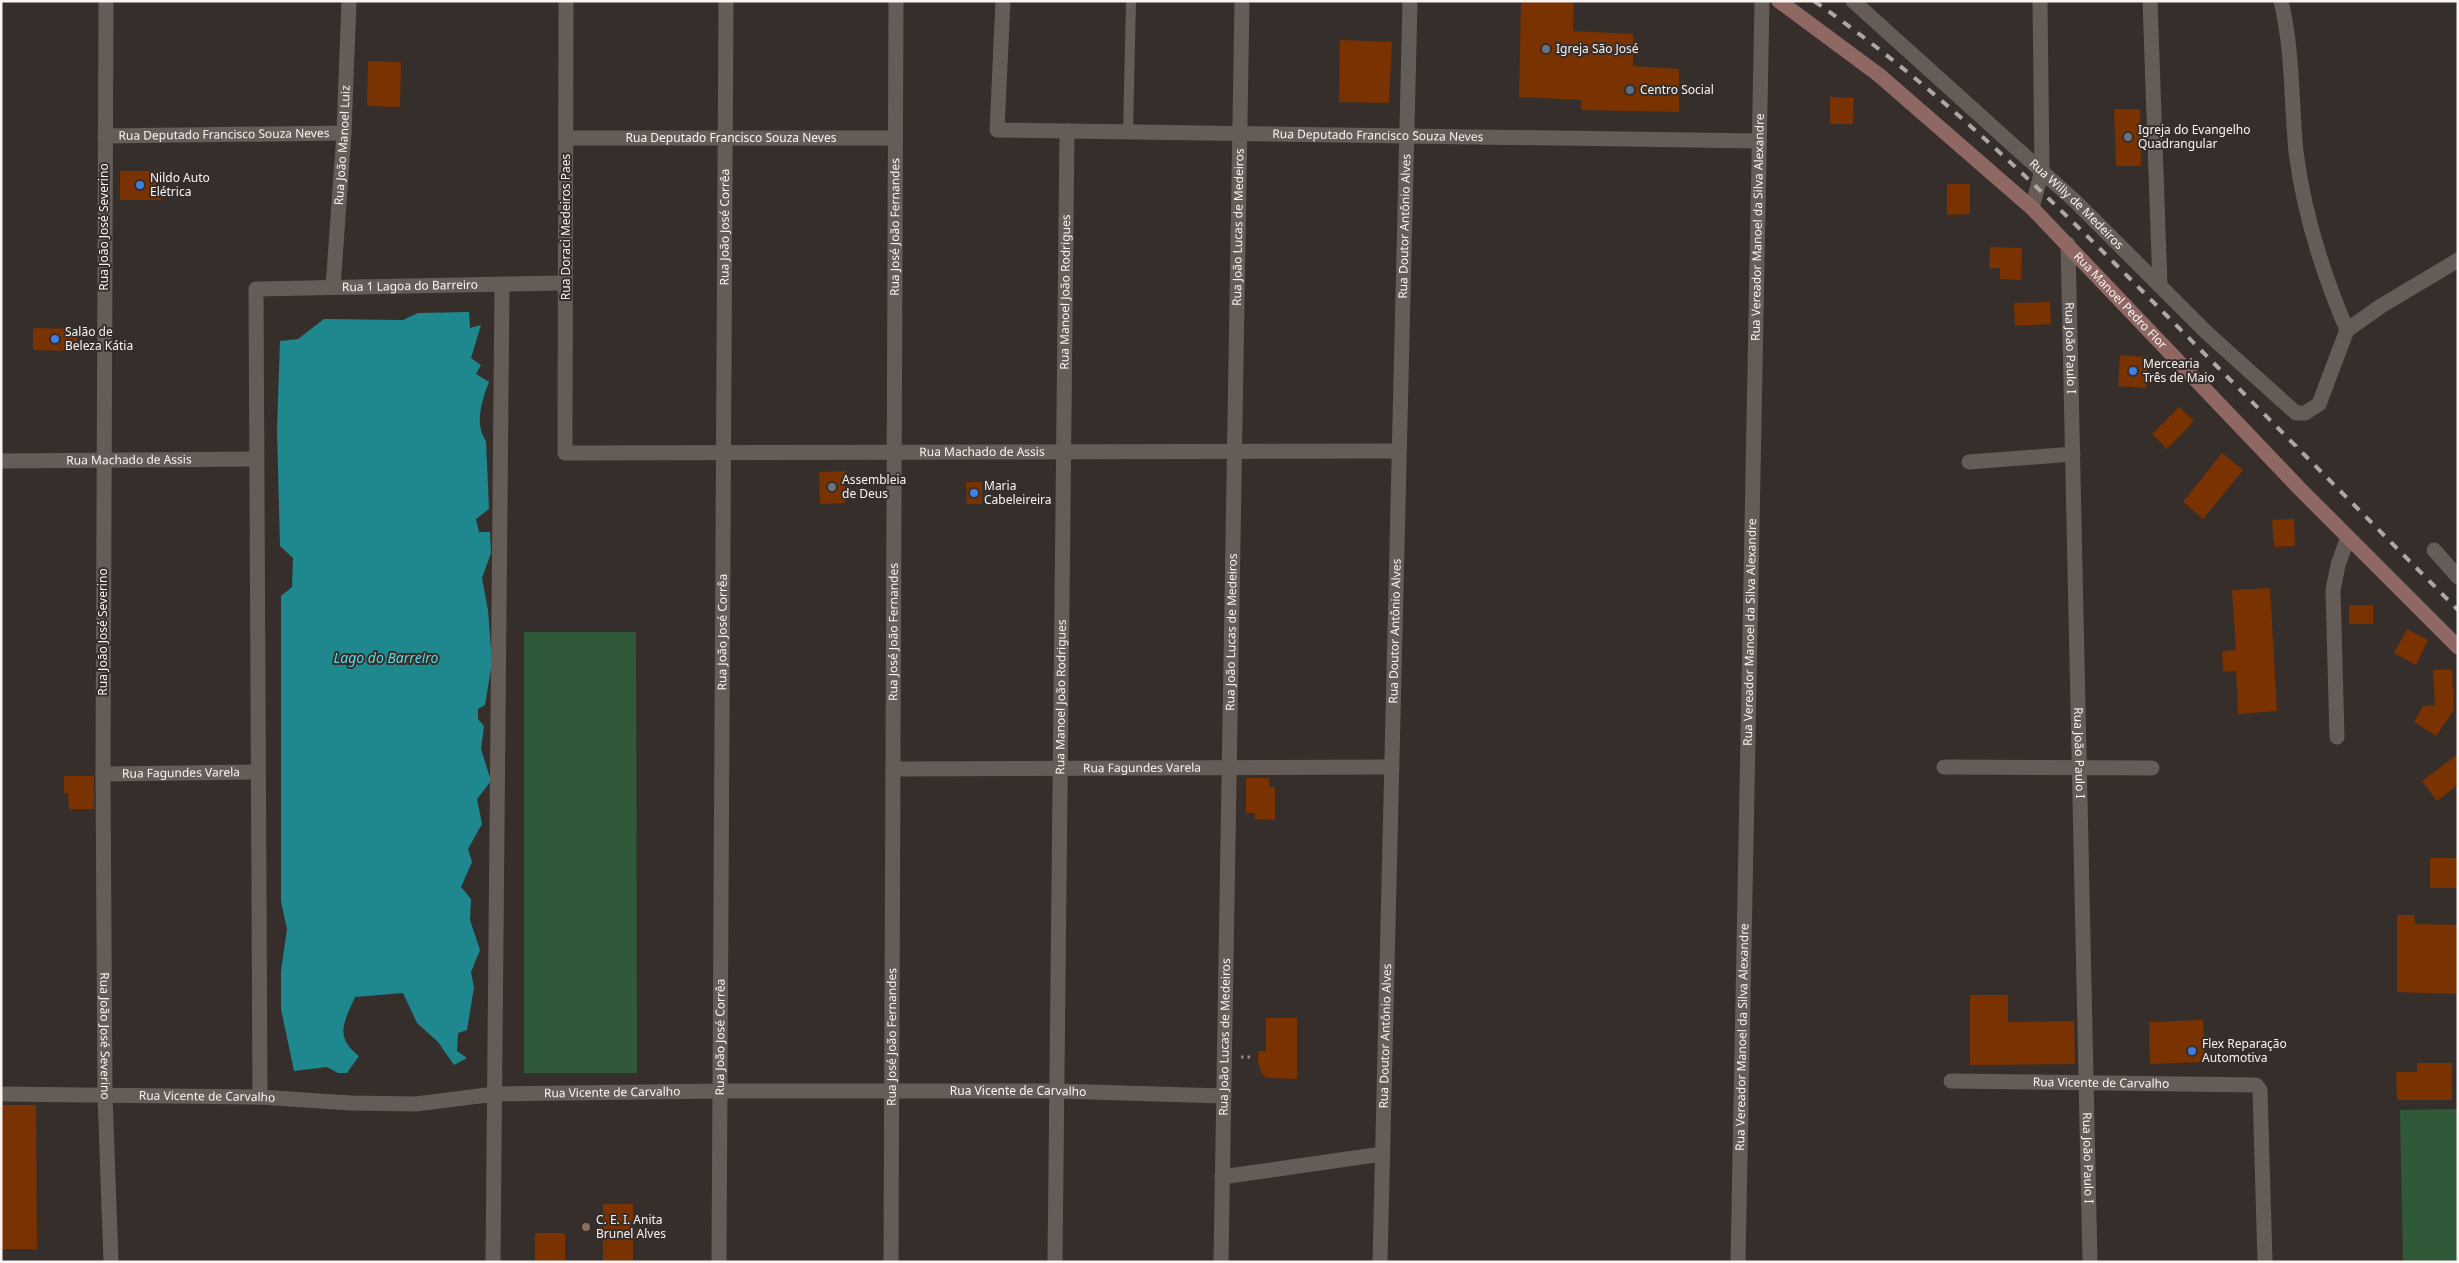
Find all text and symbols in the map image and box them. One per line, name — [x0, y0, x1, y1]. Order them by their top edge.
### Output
place label: Igreja São José — [1556, 40, 1639, 57]
marker: Igreja São José — [1540, 43, 1552, 55]
place label: Centro Social — [1640, 81, 1714, 98]
marker: Centro Social — [1624, 84, 1636, 96]
street label: Rua João Manoel Luiz — [330, 85, 354, 206]
street label: Rua Vereador Manoel da Silva Alexandre — [1747, 113, 1768, 341]
place label: Igreja do Evangelho Quadrangular — [2138, 121, 2250, 152]
street label: Rua Deputado Francisco Souza Neves — [118, 124, 330, 144]
street label: Rua Deputado Francisco Souza Neves — [1272, 125, 1484, 145]
street label: Rua Deputado Francisco Souza Neves — [626, 129, 837, 146]
marker: Igreja do Evangelho Quadrangular — [2122, 131, 2134, 143]
street label: Rua João Lucas de Medeiros — [1228, 148, 1248, 306]
street label: Rua Doutor Antônio Alves — [1394, 153, 1414, 299]
street label: Rua Doraci Medeiros Paes — [557, 154, 574, 300]
street label: Rua Willy de Medeiros — [2026, 155, 2128, 253]
street label: Rua José João Fernandes — [886, 158, 903, 296]
street label: Rua João José Severino — [95, 163, 112, 291]
place label: Nildo Auto Elétrica — [150, 169, 210, 200]
street label: Rua João José Corrêa — [715, 169, 733, 285]
marker: Nildo Auto Elétrica — [134, 179, 146, 191]
street label: Rua Manoel João Rodrigues — [1055, 214, 1074, 370]
street label: Rua Manoel Pedro Flor — [2070, 248, 2171, 352]
street label: Rua 1 Lagoa do Barreiro — [342, 276, 478, 295]
street label: Rua João Paulo I — [2061, 302, 2080, 394]
place label: Salão de Beleza Kátia — [65, 323, 133, 354]
marker: Salão de Beleza Kátia — [49, 333, 61, 345]
place label: Mercearia Três de Maio — [2143, 355, 2215, 386]
marker: Mercearia Três de Maio — [2127, 365, 2139, 377]
street label: Rua Machado de Assis — [919, 443, 1045, 460]
street label: Rua Machado de Assis — [66, 451, 192, 468]
place label: Assembleia de Deus — [842, 471, 906, 502]
place label: Maria Cabeleireira — [984, 477, 1051, 508]
marker: Assembleia de Deus — [826, 481, 838, 493]
marker: Maria Cabeleireira — [968, 487, 980, 499]
street label: Rua Vereador Manoel da Silva Alexandre — [1739, 518, 1760, 746]
street label: Rua João Lucas de Medeiros — [1221, 553, 1241, 711]
street label: Rua Doutor Antônio Alves — [1384, 558, 1405, 704]
street label: Rua José João Fernandes — [884, 563, 902, 701]
street label: Rua João José Severino — [94, 568, 111, 696]
street label: Rua João José Corrêa — [713, 574, 731, 690]
street label: Rua Manoel João Rodrigues — [1051, 619, 1070, 775]
water label: Lago do Barreiro — [334, 648, 439, 667]
street label: Rua João Paulo I — [2070, 707, 2089, 799]
street label: Rua Fagundes Varela — [1083, 759, 1201, 776]
street label: Rua Fagundes Varela — [122, 763, 240, 782]
street label: Rua Vereador Manoel da Silva Alexandre — [1731, 923, 1752, 1151]
street label: Rua João Lucas de Medeiros — [1214, 958, 1234, 1116]
street label: Rua Doutor Antônio Alves — [1375, 963, 1395, 1109]
street label: Rua José João Fernandes — [883, 968, 900, 1106]
street label: Rua João José Severino — [96, 972, 114, 1100]
street label: Rua João José Corrêa — [711, 979, 729, 1095]
place label: Flex Reparação Automotiva — [2202, 1035, 2287, 1066]
marker: Flex Reparação Automotiva — [2186, 1045, 2198, 1057]
street label: Rua Vicente de Carvalho — [2033, 1073, 2169, 1092]
street label: Rua Vicente de Carvalho — [950, 1082, 1087, 1100]
street label: Rua Vicente de Carvalho — [544, 1083, 680, 1101]
street label: Rua Vicente de Carvalho — [139, 1087, 276, 1106]
street label: Rua João Paulo I — [2079, 1112, 2098, 1204]
place label: C. E. I. Anita Brunel Alves — [596, 1211, 666, 1242]
marker: C. E. I. Anita Brunel Alves — [580, 1221, 592, 1233]

